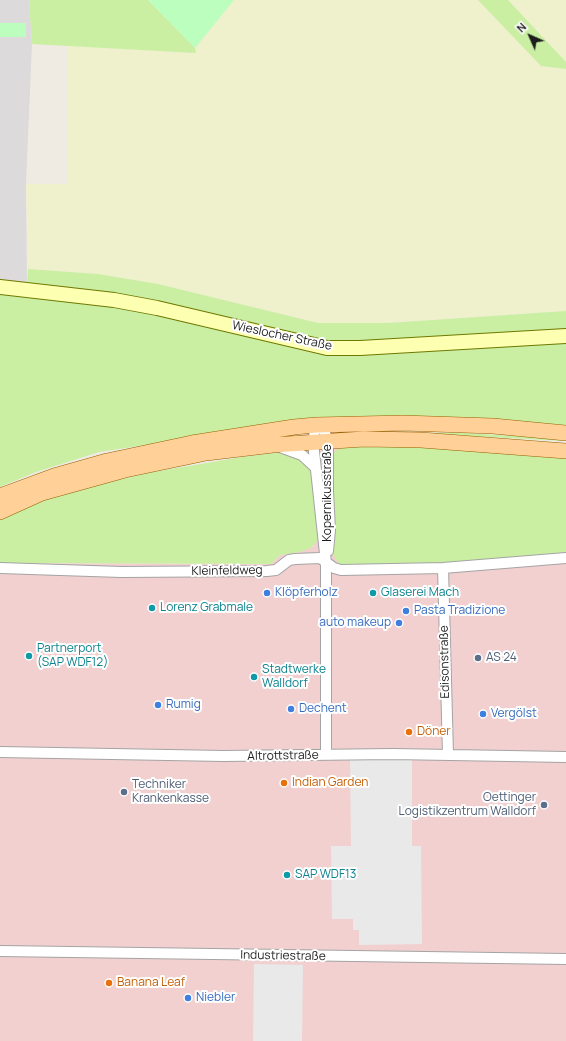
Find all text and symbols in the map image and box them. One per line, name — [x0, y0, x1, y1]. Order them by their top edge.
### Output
north arrow — [510, 16, 550, 56]
text: N — [513, 19, 529, 35]
street label: Wieslocher Straße — [231, 318, 333, 354]
street label: Kopernikusstraße — [321, 444, 335, 542]
street label: Kleinfeldweg — [191, 563, 263, 579]
place label: Klöpferholz — [275, 586, 338, 600]
place label: Glaserei Mach — [381, 586, 459, 600]
marker: Klöpferholz — [262, 588, 272, 598]
marker: Glaserei Mach — [368, 588, 378, 598]
place label: Lorenz Grabmale — [160, 601, 253, 615]
marker: Lorenz Grabmale — [147, 603, 157, 613]
place label: Pasta Tradizione — [414, 604, 505, 618]
marker: Pasta Tradizione — [401, 606, 411, 616]
place label: auto makeup — [319, 616, 391, 630]
marker: auto makeup — [394, 618, 404, 628]
street label: Edisonstraße — [437, 625, 453, 699]
place label: Partnerport (SAP WDF12) — [37, 642, 108, 670]
marker: Partnerport (SAP WDF12) — [24, 651, 34, 661]
place label: AS 24 — [486, 651, 517, 665]
marker: AS 24 — [473, 653, 483, 663]
place label: Stadtwerke Walldorf — [262, 663, 326, 691]
marker: Stadtwerke Walldorf — [249, 672, 259, 682]
place label: Rumig — [166, 698, 201, 712]
marker: Rumig — [153, 700, 163, 710]
place label: Dechent — [299, 702, 347, 716]
marker: Dechent — [286, 704, 296, 714]
place label: Vergölst — [491, 707, 537, 721]
marker: Vergölst — [478, 709, 488, 719]
place label: Döner — [417, 725, 451, 739]
marker: Döner — [404, 727, 414, 737]
street label: Altrottstraße — [247, 748, 319, 764]
place label: Indian Garden — [292, 776, 368, 790]
place label: Techniker Krankenkasse — [132, 778, 209, 806]
marker: Indian Garden — [279, 778, 289, 788]
marker: Techniker Krankenkasse — [119, 787, 129, 797]
place label: Oettinger Logistikzentrum Walldorf — [399, 791, 536, 819]
marker: Oettinger Logistikzentrum Walldorf — [539, 800, 549, 810]
place label: SAP WDF13 — [295, 868, 356, 882]
marker: SAP WDF13 — [282, 870, 292, 880]
street label: Industriestraße — [240, 948, 326, 964]
place label: Banana Leaf — [117, 976, 185, 990]
marker: Banana Leaf — [104, 978, 114, 988]
place label: Niebler — [196, 991, 235, 1005]
marker: Niebler — [183, 993, 193, 1003]

